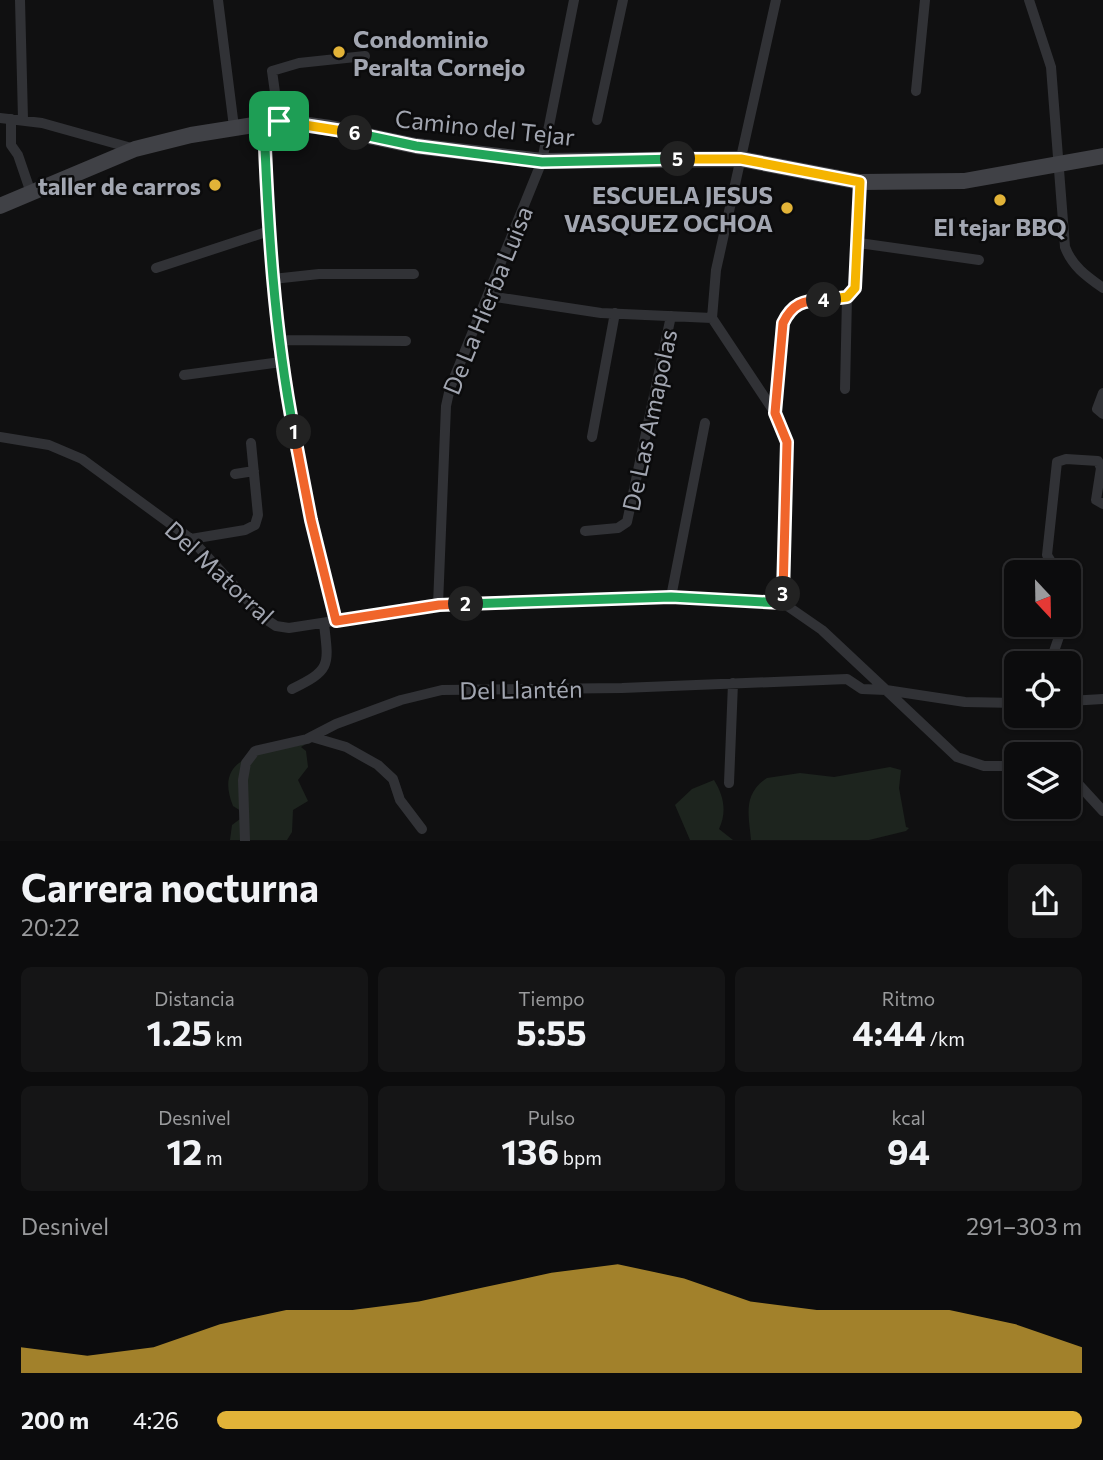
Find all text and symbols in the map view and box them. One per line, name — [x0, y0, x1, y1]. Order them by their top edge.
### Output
place label: Condominio Peralta Cornejo — [353, 24, 525, 81]
marker: Condominio Peralta Cornejo — [331, 44, 347, 60]
pin — [249, 91, 309, 151]
icon: arrive — [260, 102, 298, 140]
street label: Camino del Tejar — [394, 103, 577, 151]
pin: 6 — [338, 116, 372, 150]
text: 6 — [349, 121, 360, 144]
pin: 5 — [660, 142, 696, 176]
text: 5 — [672, 147, 683, 170]
place label: taller de carros — [38, 171, 201, 200]
marker: taller de carros — [207, 177, 223, 193]
place label: ESCUELA JESUS VASQUEZ OCHOA — [564, 180, 773, 237]
marker: El tejar BBQ — [992, 192, 1008, 208]
marker: ESCUELA JESUS VASQUEZ OCHOA — [779, 200, 795, 216]
street label: De La Hierba Luisa — [436, 202, 538, 398]
place label: El tejar BBQ — [933, 212, 1067, 241]
pin: 4 — [806, 282, 842, 318]
text: 4 — [818, 288, 829, 311]
street label: De Las Amapolas — [616, 327, 682, 513]
pin: 1 — [276, 414, 312, 450]
text: 1 — [289, 420, 298, 443]
street label: Del Matorral — [160, 514, 280, 630]
north arrow — [1004, 560, 1082, 637]
map controls — [1004, 560, 1081, 819]
pin: 3 — [766, 576, 800, 612]
text: 3 — [777, 582, 788, 605]
pin: 2 — [448, 586, 484, 622]
text: 2 — [460, 592, 471, 615]
button: locate — [1004, 651, 1081, 728]
street label: Del Llantén — [459, 673, 583, 705]
button: layers — [1004, 742, 1081, 819]
text: Carrera nocturna — [21, 863, 319, 910]
button: share — [1008, 864, 1082, 938]
text: 20:22 — [21, 913, 80, 941]
text: Distancia — [154, 987, 235, 1010]
text: Tiempo — [518, 987, 585, 1010]
text: Ritmo — [882, 987, 935, 1010]
text: 1.25 — [147, 1010, 212, 1053]
text: 5:55 — [516, 1010, 587, 1053]
text: 4:44 — [852, 1010, 926, 1053]
text: km — [212, 1027, 242, 1050]
text: /km — [926, 1027, 965, 1050]
text: Desnivel — [158, 1106, 231, 1129]
text: Pulso — [528, 1106, 575, 1129]
text: kcal — [891, 1106, 926, 1129]
text: 12 — [167, 1129, 202, 1172]
text: 136 — [501, 1129, 559, 1172]
text: 94 — [887, 1129, 930, 1172]
text: m — [202, 1146, 222, 1169]
text: bpm — [559, 1146, 602, 1169]
text: Desnivel — [21, 1212, 109, 1240]
text: 291–303 m — [966, 1212, 1082, 1240]
text: 200 m — [21, 1406, 89, 1434]
text: 4:26 — [133, 1406, 179, 1434]

